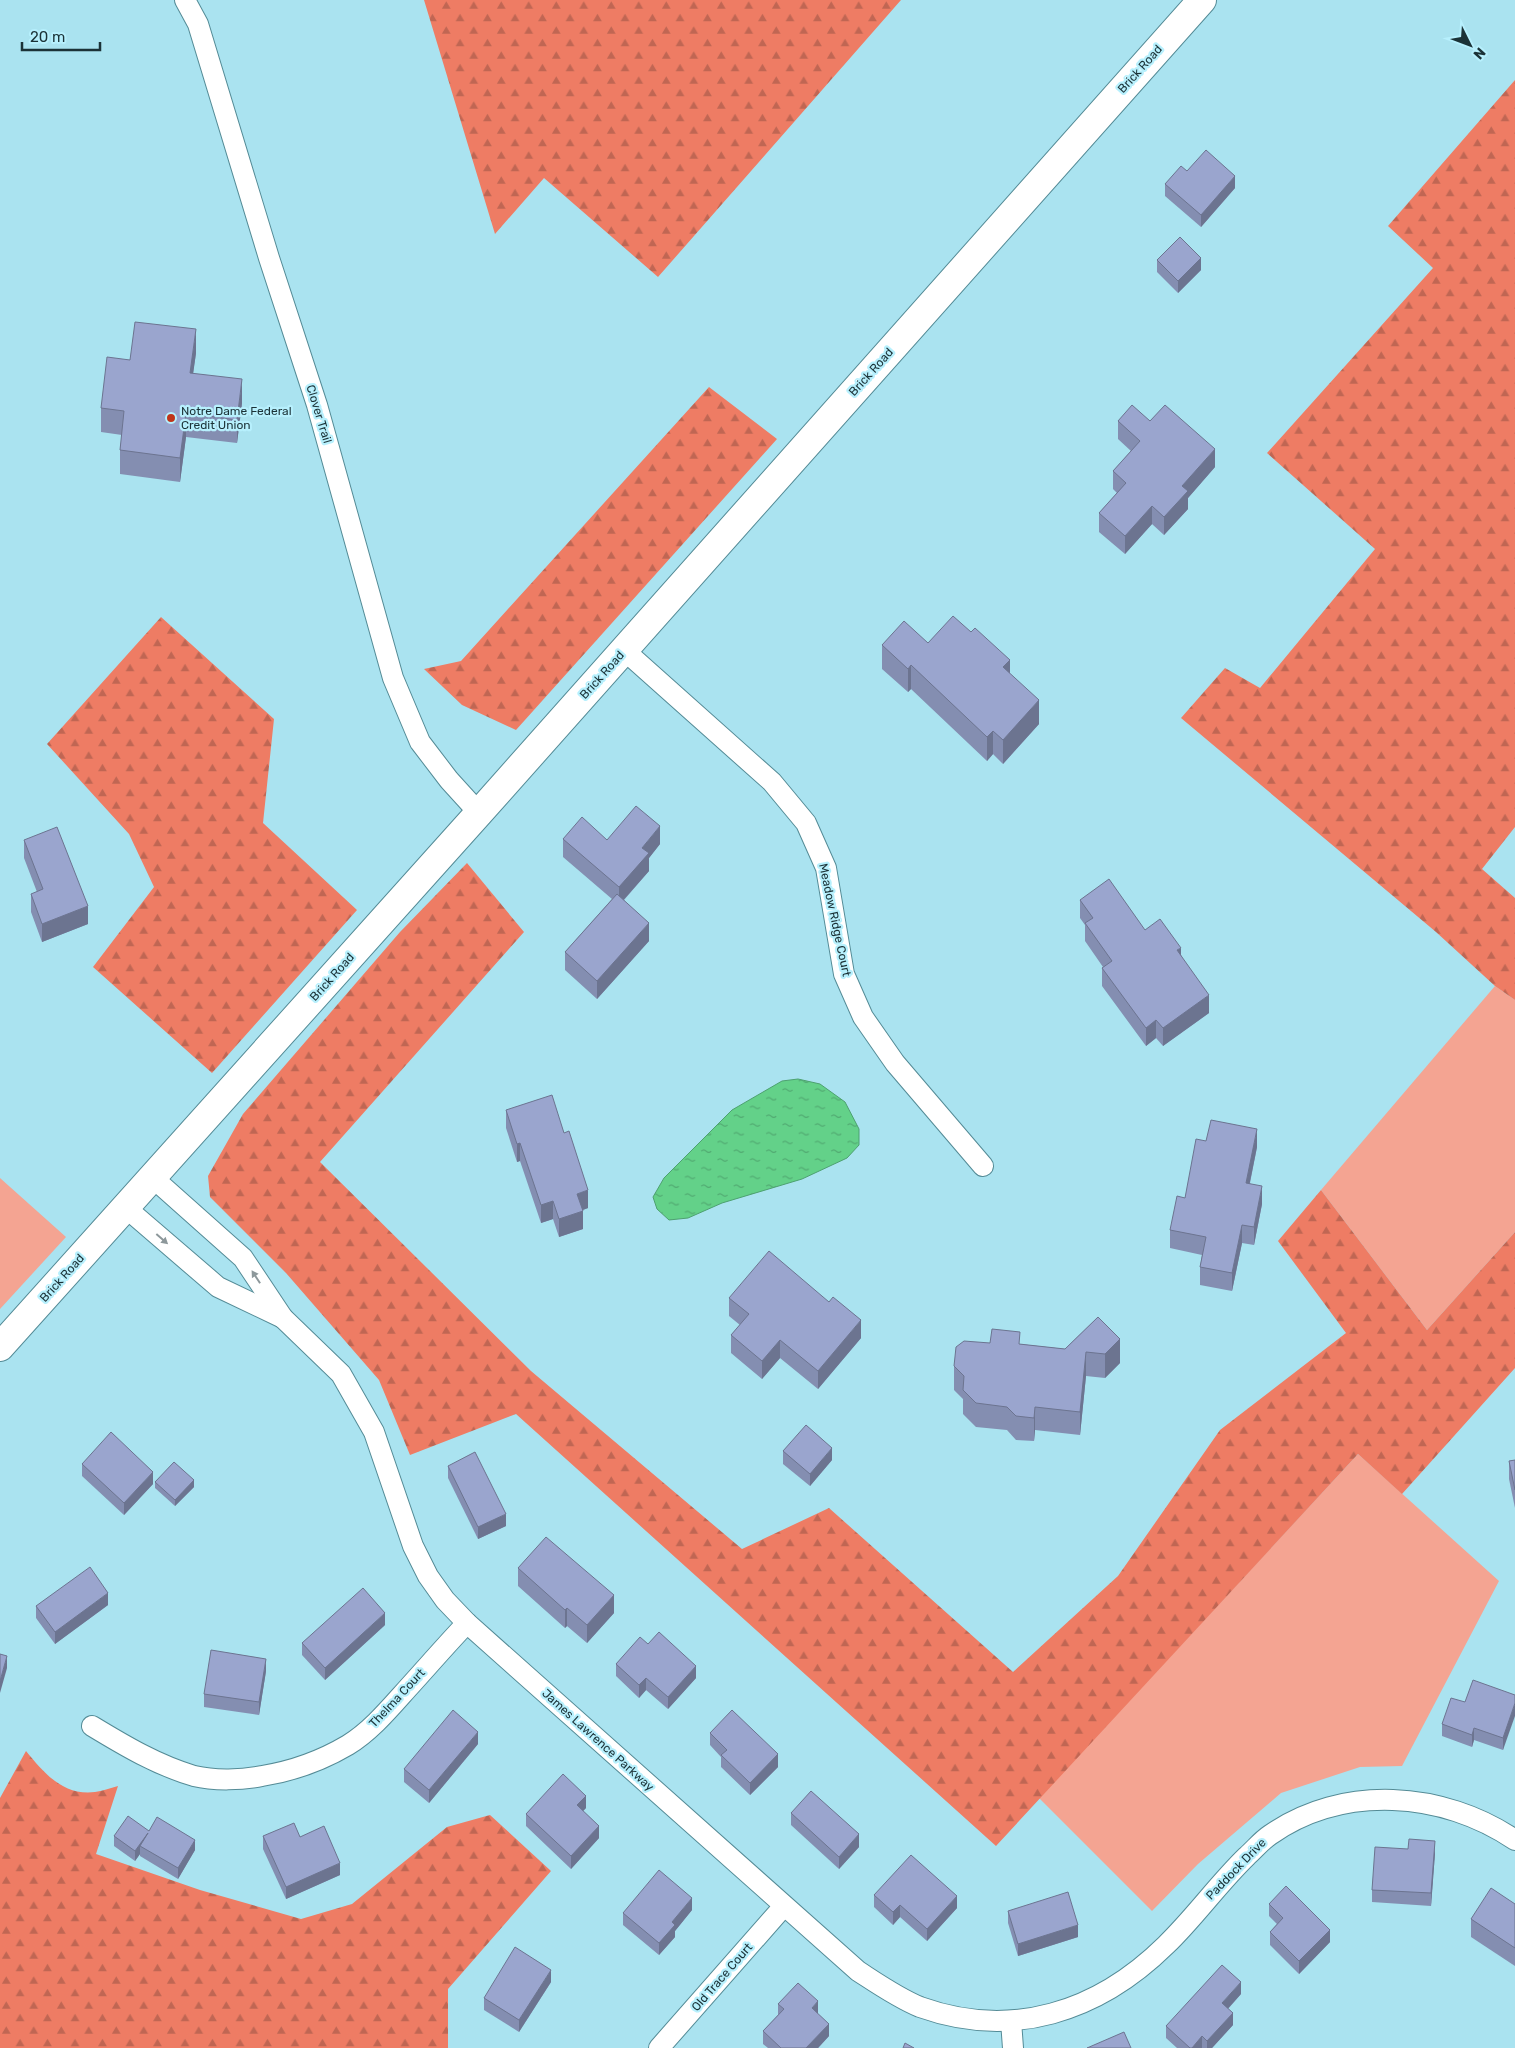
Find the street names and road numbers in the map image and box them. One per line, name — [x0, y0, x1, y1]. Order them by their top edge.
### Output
street label: Brick Road — [1115, 42, 1165, 96]
street label: Brick Road — [846, 345, 896, 399]
street label: Clover Trail — [303, 383, 335, 445]
street label: Brick Road — [577, 648, 627, 702]
street label: Meadow Ridge Court — [816, 862, 854, 978]
street label: Brick Road — [307, 950, 357, 1004]
street label: Brick Road — [37, 1251, 87, 1305]
street label: Thelma Court — [366, 1665, 428, 1730]
street label: James Lawrence Parkway — [539, 1686, 657, 1794]
street label: Paddock Drive — [1203, 1835, 1269, 1903]
street label: Old Trace Court — [689, 1940, 756, 2014]

